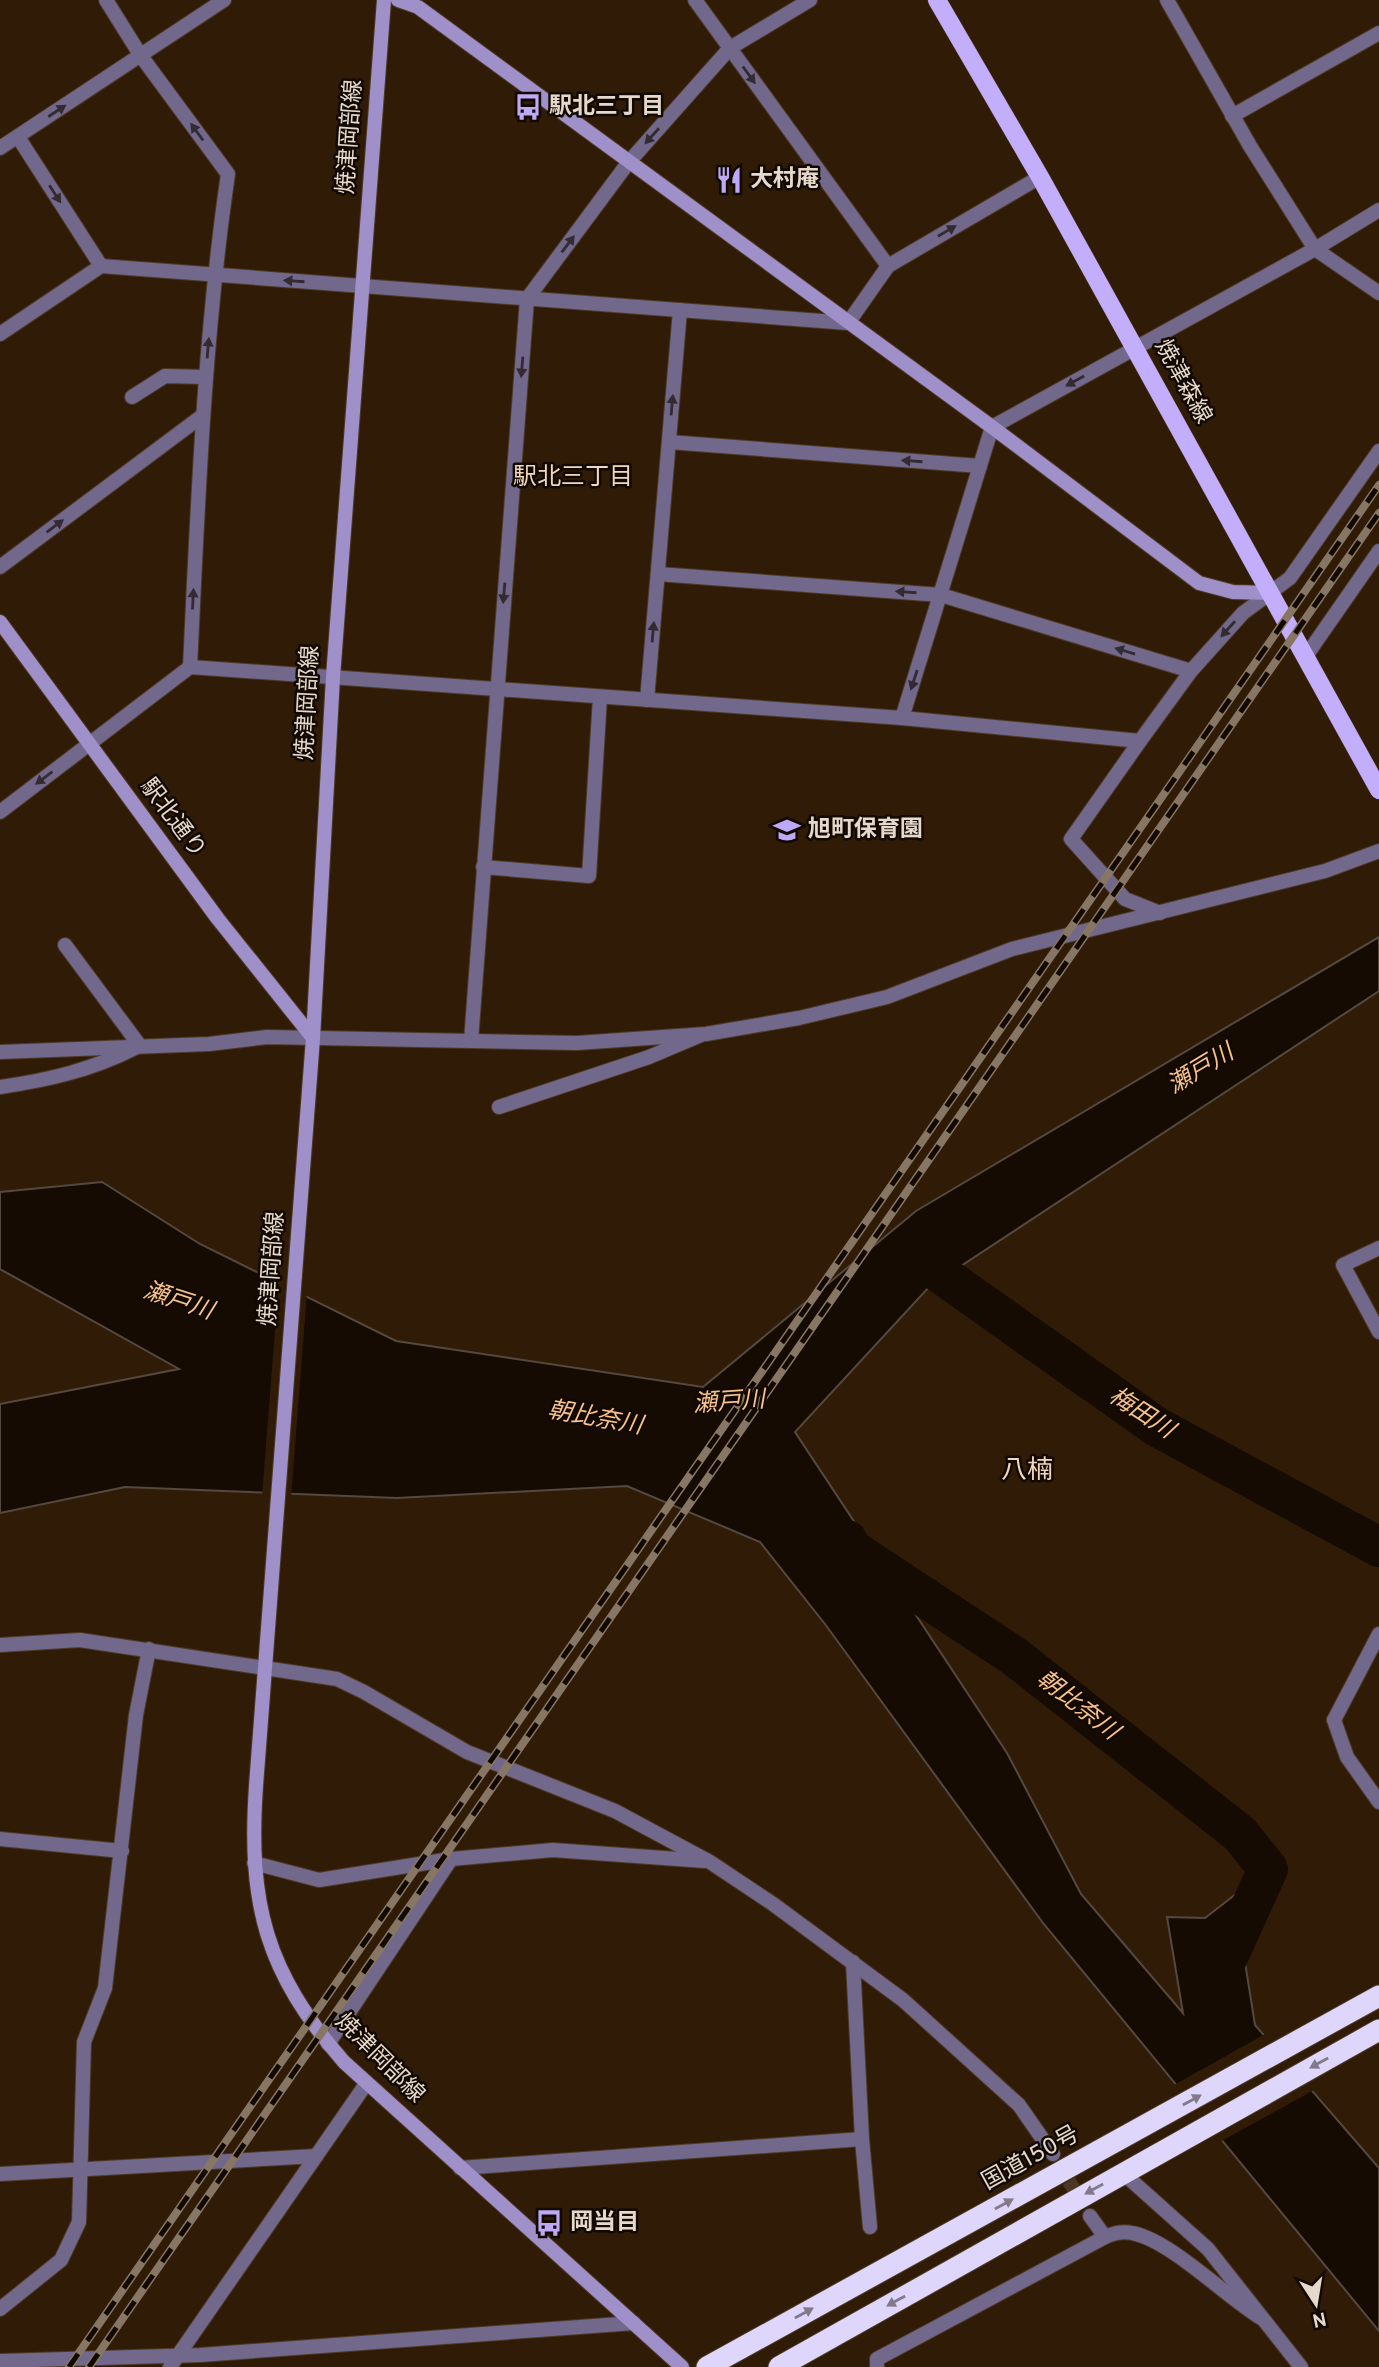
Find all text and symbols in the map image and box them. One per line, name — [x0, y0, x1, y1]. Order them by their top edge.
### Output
one-way arrow — [742, 66, 756, 84]
street label: 焼津岡部線 — [333, 79, 369, 195]
bus stop icon: 駅北三丁目 — [513, 92, 543, 122]
place label: 駅北三丁目 — [549, 93, 664, 122]
one-way arrow — [48, 104, 66, 118]
one-way arrow — [190, 123, 204, 141]
one-way arrow — [645, 127, 660, 144]
restaurant icon: 大村庵 — [714, 165, 744, 195]
place label: 大村庵 — [750, 166, 819, 195]
one-way arrow — [49, 184, 62, 203]
one-way arrow — [938, 225, 957, 238]
one-way arrow — [560, 235, 574, 253]
one-way arrow — [283, 275, 305, 286]
street label: 焼津森線 — [1147, 335, 1217, 429]
one-way arrow — [203, 337, 214, 359]
one-way arrow — [516, 356, 527, 378]
one-way arrow — [1066, 375, 1085, 387]
one-way arrow — [667, 394, 678, 416]
one-way arrow — [900, 455, 922, 466]
district label: 駅北三丁目 — [513, 463, 633, 493]
one-way arrow — [45, 519, 63, 534]
one-way arrow — [498, 583, 509, 605]
one-way arrow — [895, 586, 917, 597]
one-way arrow — [188, 588, 199, 610]
one-way arrow — [648, 621, 659, 643]
one-way arrow — [1221, 621, 1237, 638]
street label: 焼津岡部線 — [292, 645, 326, 761]
one-way arrow — [1115, 646, 1136, 656]
one-way arrow — [908, 669, 919, 690]
one-way arrow — [36, 771, 54, 786]
street label: 駅北通り — [133, 774, 211, 864]
school or university icon: 旭町保育園 — [772, 815, 802, 845]
place label: 旭町保育園 — [808, 816, 923, 845]
water label: 瀬戸川 — [1162, 1037, 1242, 1101]
street label: 焼津岡部線 — [255, 1211, 291, 1327]
water label: 瀬戸川 — [139, 1277, 220, 1328]
water label: 梅田川 — [1103, 1382, 1182, 1448]
water label: 瀬戸川 — [692, 1385, 769, 1420]
water label: 朝比奈川 — [545, 1396, 648, 1443]
district label: 八楠 — [1001, 1455, 1053, 1488]
water label: 朝比奈川 — [1030, 1665, 1126, 1749]
street label: 焼津岡部線 — [328, 2008, 430, 2110]
one-way arrow — [1310, 2057, 1329, 2069]
one-way arrow — [1183, 2094, 1202, 2106]
street label: 国道150号 — [977, 2120, 1085, 2198]
one-way arrow — [1085, 2183, 1104, 2195]
one-way arrow — [994, 2198, 1014, 2210]
bus stop icon: 岡当目 — [534, 2208, 564, 2238]
place label: 岡当目 — [570, 2209, 639, 2238]
north arrow — [1281, 2269, 1351, 2339]
one-way arrow — [887, 2295, 906, 2307]
text: N — [1310, 2306, 1328, 2332]
one-way arrow — [795, 2307, 814, 2319]

